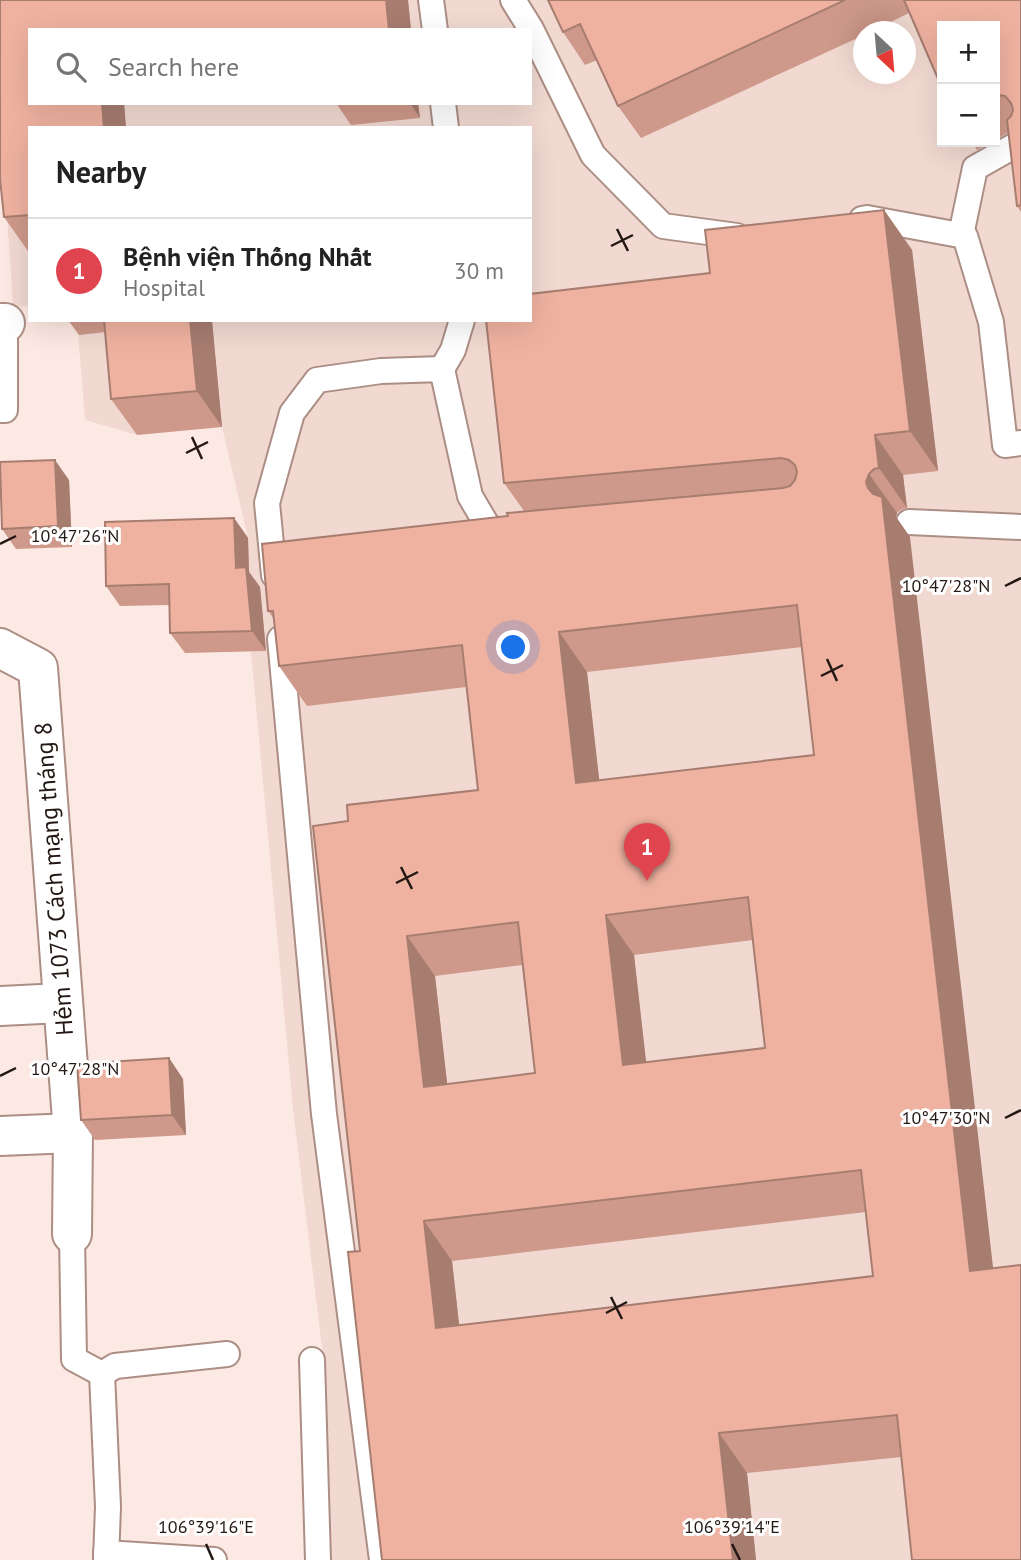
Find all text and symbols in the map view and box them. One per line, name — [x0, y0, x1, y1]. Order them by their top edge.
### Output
north arrow — [853, 21, 916, 84]
map controls — [937, 21, 1000, 147]
button: + — [937, 21, 1000, 84]
search box — [28, 28, 532, 105]
icon: search — [52, 48, 90, 86]
text: Search here — [108, 50, 239, 83]
button: − — [937, 84, 1000, 147]
text: Nearby — [56, 152, 146, 191]
text: Bệnh viện Thống Nhất — [123, 240, 372, 273]
text: 1 — [72, 256, 86, 285]
text: 30 m — [454, 256, 504, 285]
text: Hospital — [123, 273, 205, 302]
text: 10°47'26"N — [31, 524, 119, 547]
text: 10°47'28"N — [902, 574, 990, 597]
your location — [496, 630, 530, 664]
street label: Hẻm 1073 Cách mạng tháng 8 — [27, 721, 80, 1037]
pin: 1 — [624, 823, 670, 881]
text: 10°47'28"N — [31, 1057, 119, 1080]
text: 10°47'30"N — [902, 1106, 990, 1129]
text: 106°39'16"E — [158, 1515, 254, 1538]
text: 106°39'14"E — [684, 1515, 780, 1538]

